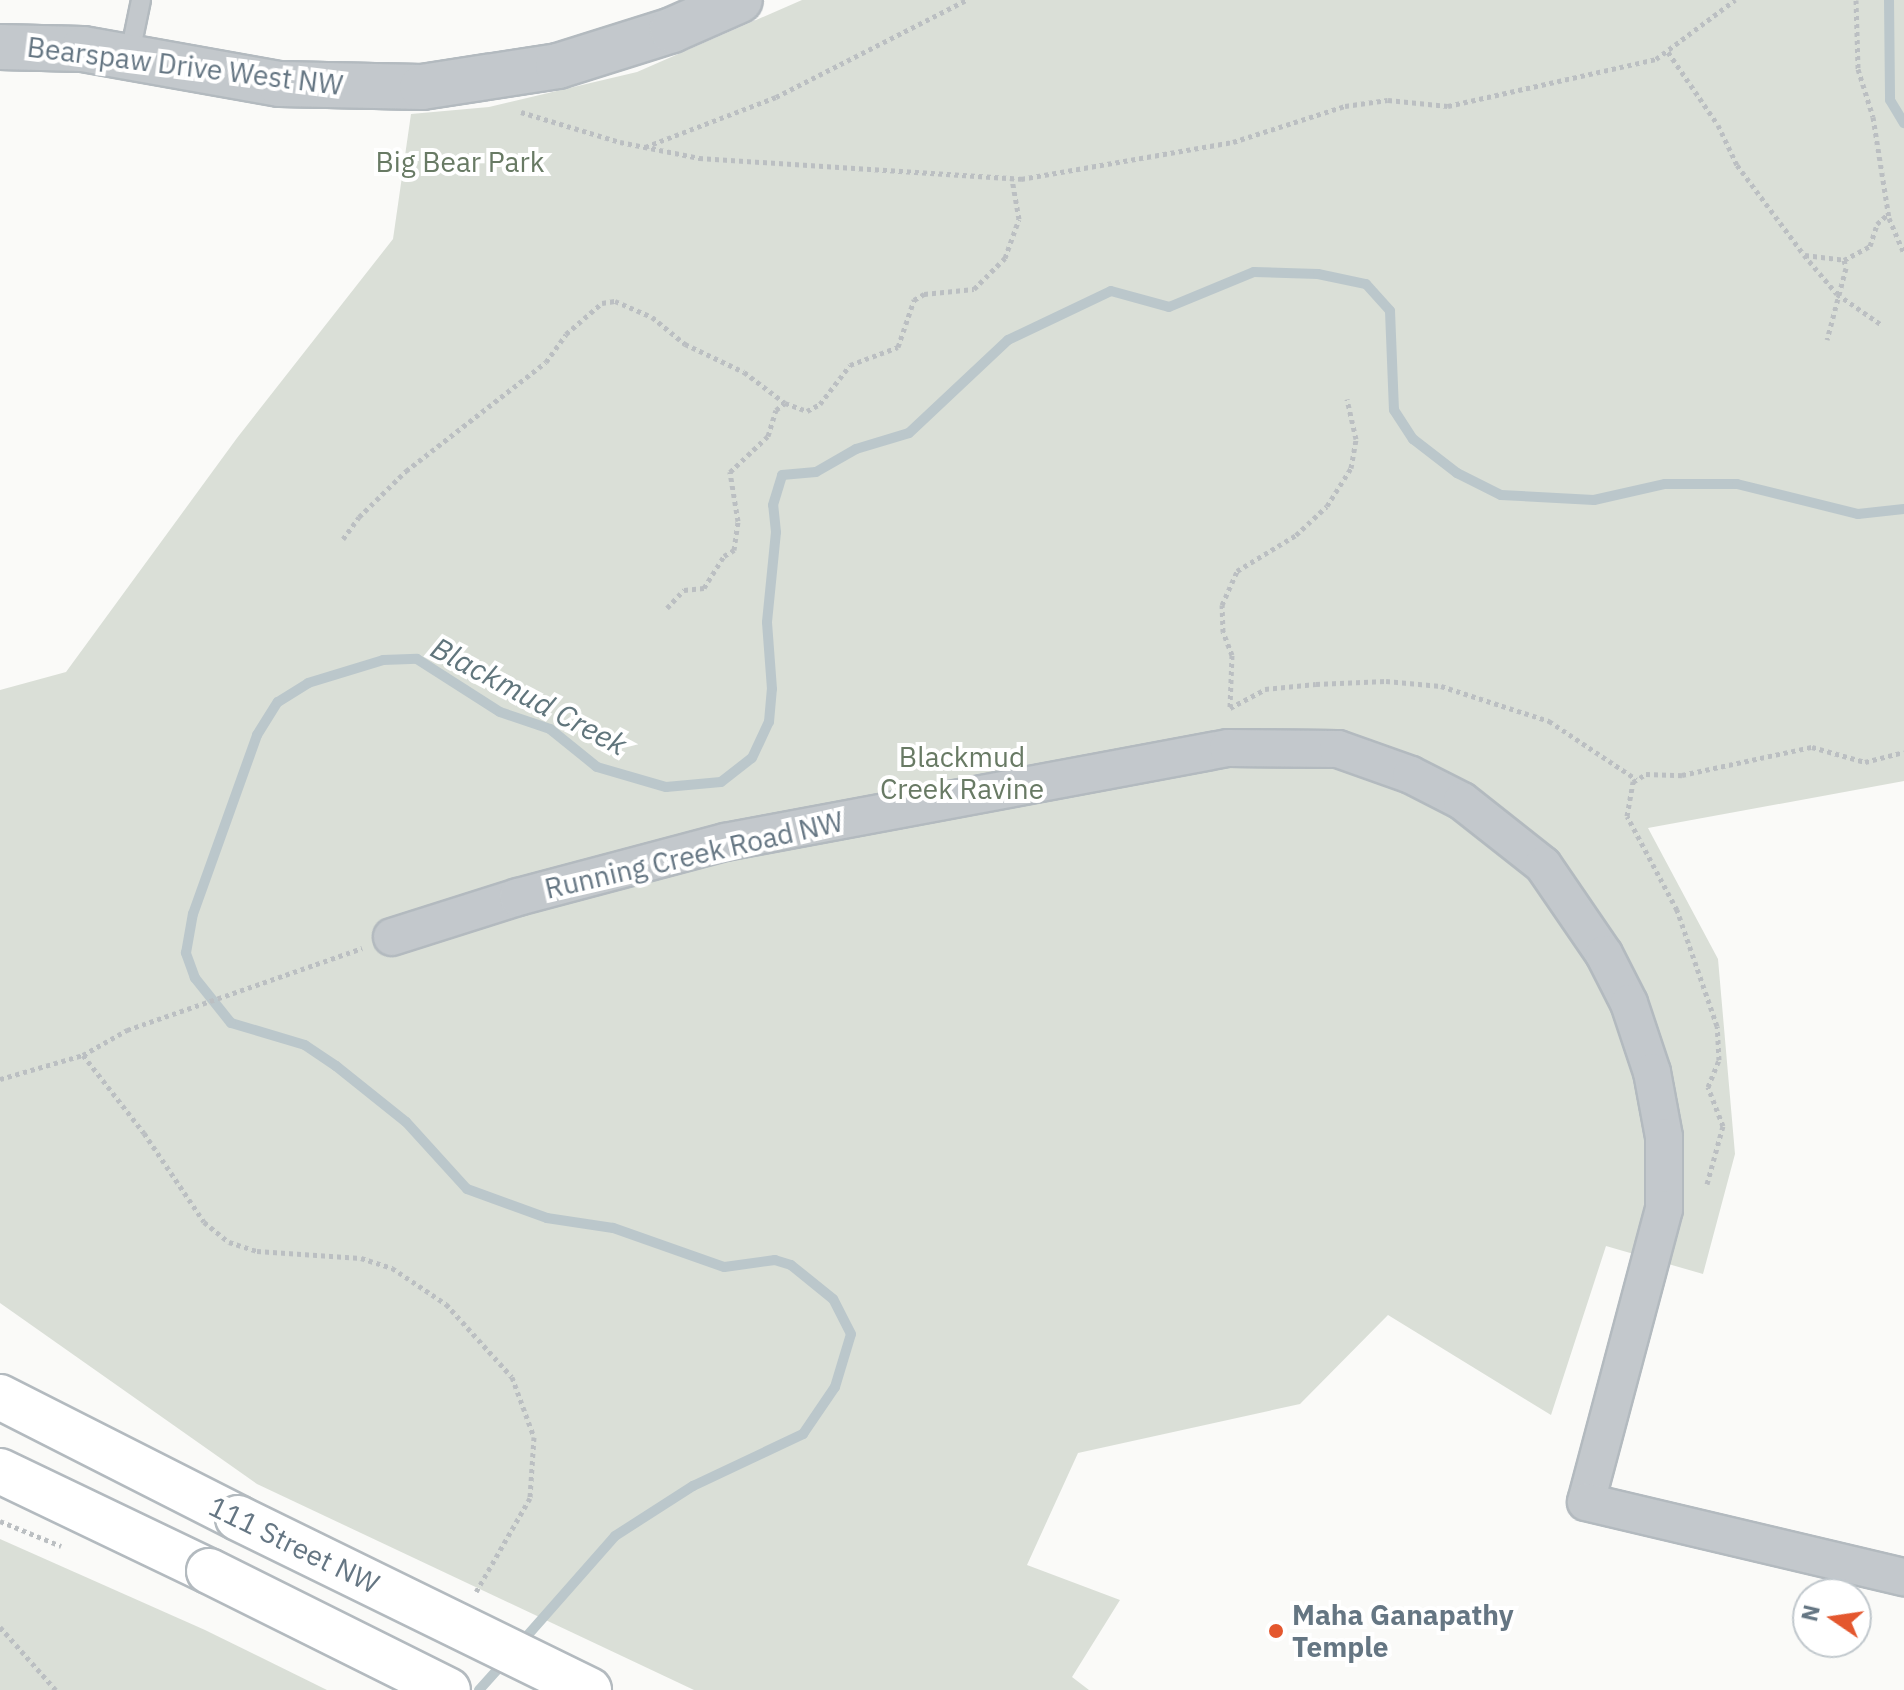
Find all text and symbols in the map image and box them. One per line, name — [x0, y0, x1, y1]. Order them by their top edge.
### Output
street label: Bearspaw Drive West NW — [25, 30, 345, 102]
park label: Big Bear Park — [376, 145, 544, 179]
water label: Blackmud Creek — [425, 629, 633, 763]
park label: Blackmud Creek Ravine — [880, 740, 1044, 806]
street label: Running Creek Road NW — [541, 804, 847, 906]
street label: 111 Street NW — [203, 1489, 385, 1601]
north arrow — [1792, 1578, 1872, 1658]
place label: Maha Ganapathy Temple — [1292, 1598, 1514, 1664]
text: N — [1794, 1602, 1826, 1624]
marker: Maha Ganapathy Temple — [1267, 1622, 1285, 1640]

